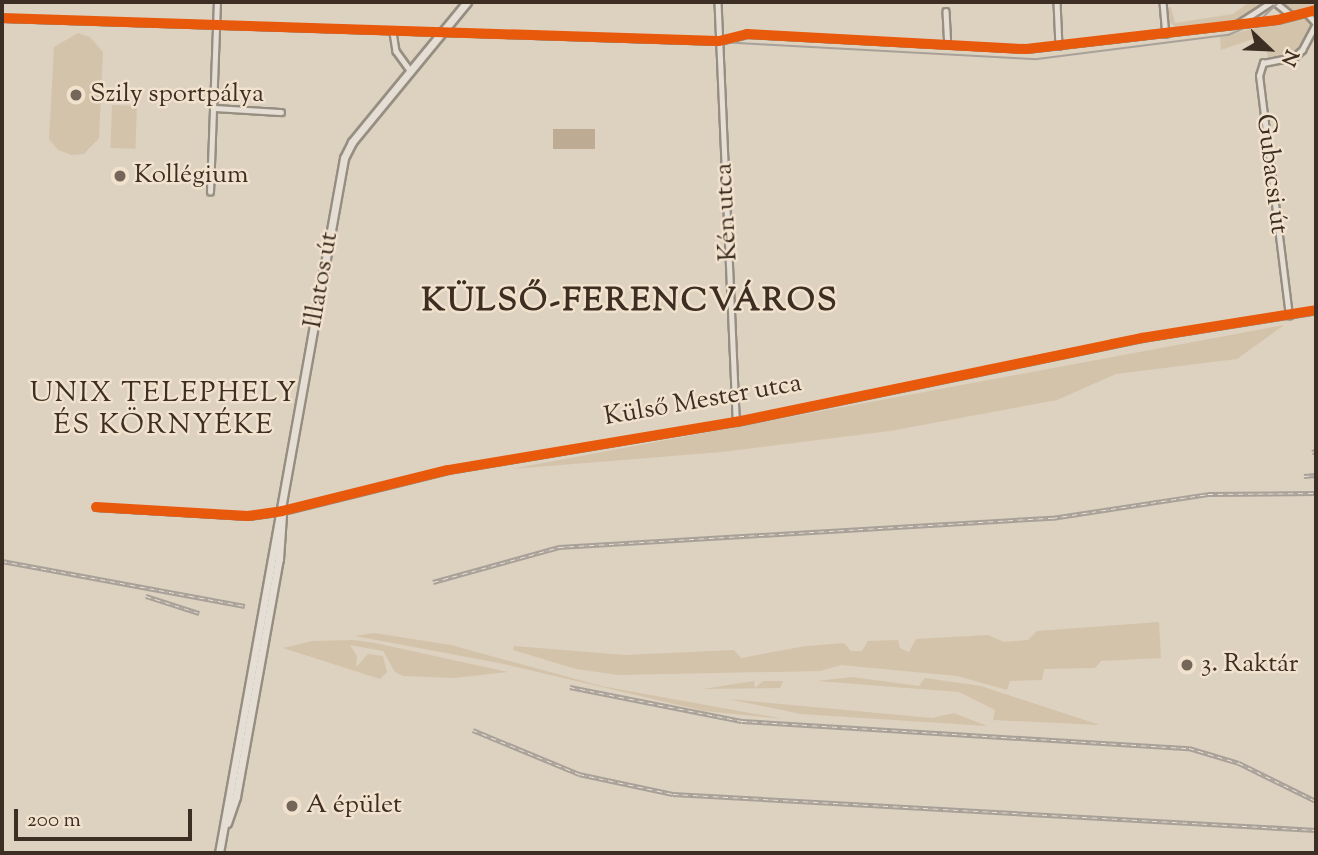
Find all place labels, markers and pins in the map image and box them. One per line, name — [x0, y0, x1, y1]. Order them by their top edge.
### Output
place label: Szily sportpálya — [90, 79, 264, 111]
marker: Szily sportpálya — [68, 87, 84, 103]
place label: Kollégium — [134, 160, 249, 192]
marker: Kollégium — [112, 168, 128, 184]
place label: 3. Raktár — [1201, 649, 1298, 681]
marker: 3. Raktár — [1179, 657, 1195, 673]
place label: A épület — [306, 790, 402, 822]
marker: A épület — [284, 798, 300, 814]

